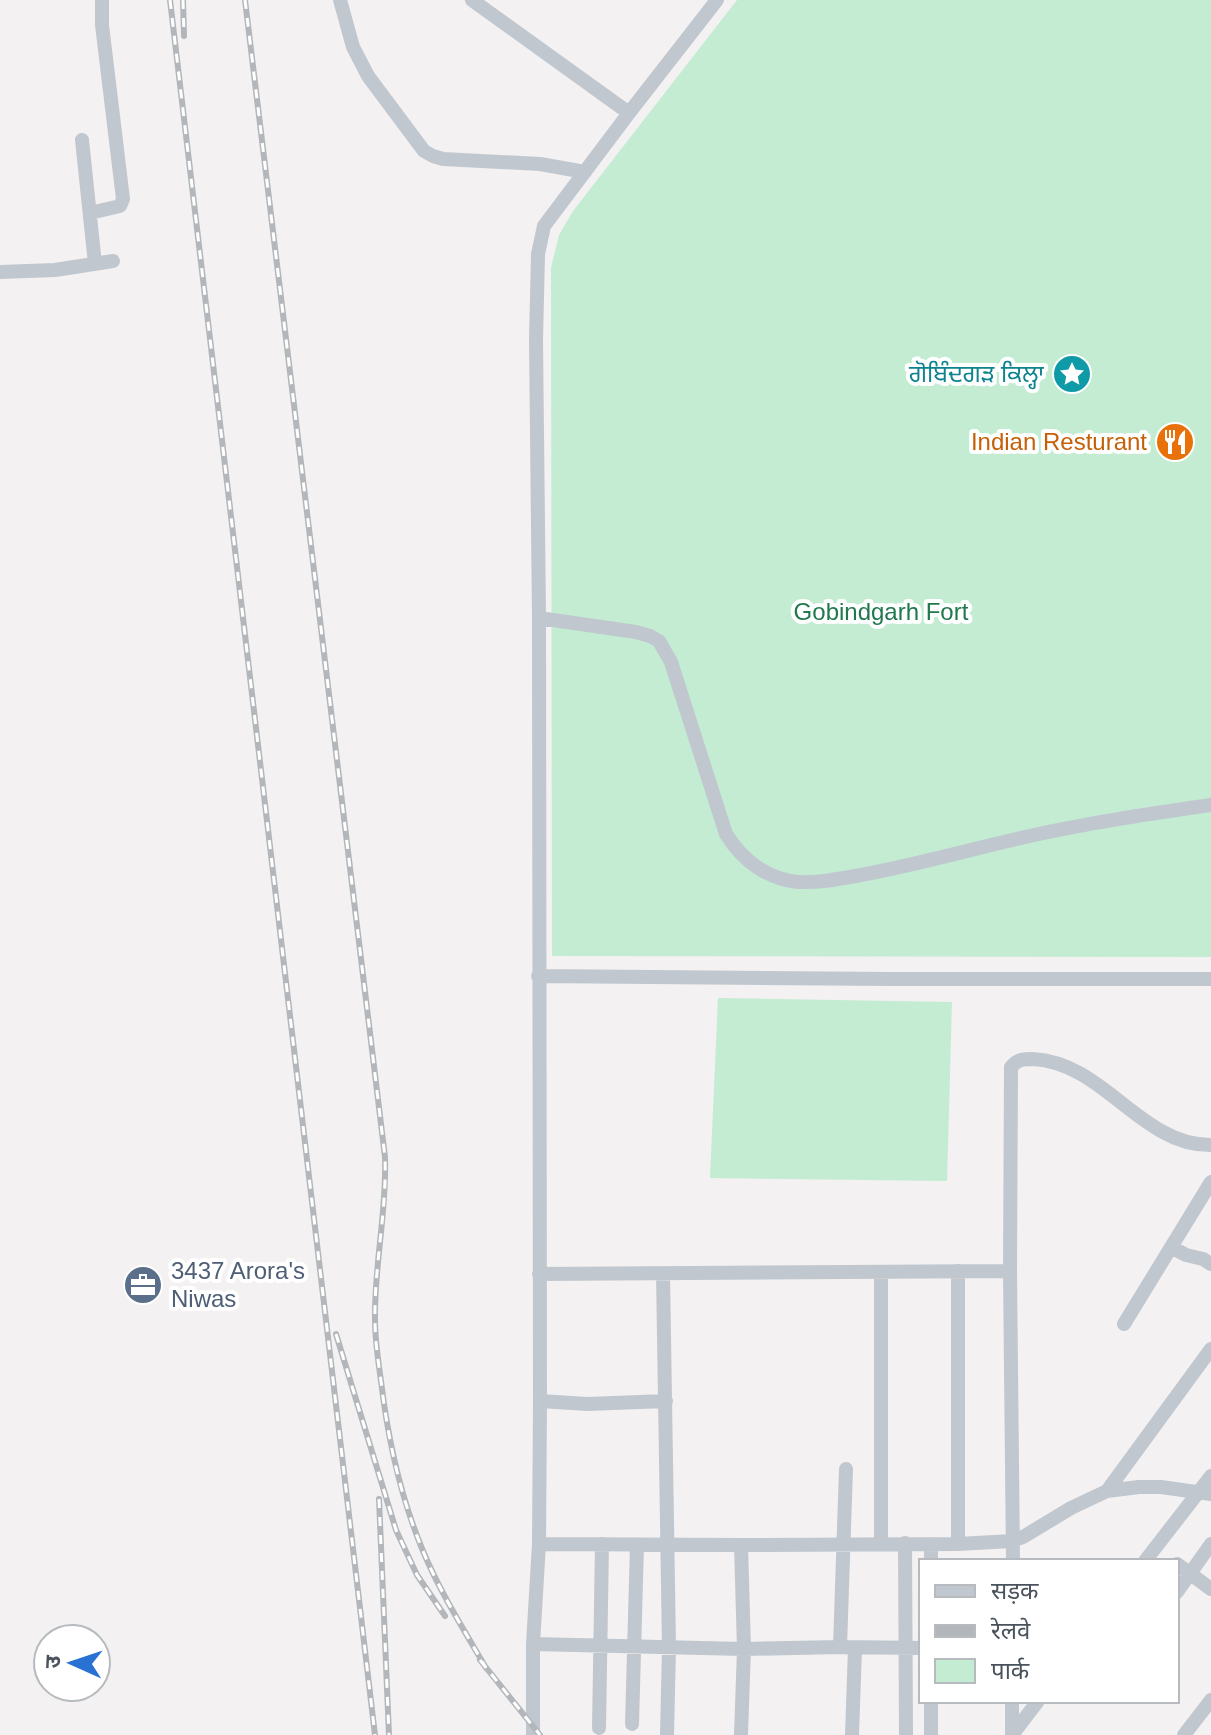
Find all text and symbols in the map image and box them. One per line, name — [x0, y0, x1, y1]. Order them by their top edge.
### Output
place icon: ਗੋਬਿੰਦਗੜ ਕਿਲ੍ਹਾ — [1051, 353, 1093, 395]
place label: ਗੋਬਿੰਦਗੜ ਕਿਲ੍ਹਾ — [908, 360, 1044, 390]
restaurant icon: Indian Resturant — [1154, 421, 1196, 463]
place label: Indian Resturant — [971, 428, 1147, 455]
park label: Gobindgarh Fort — [794, 598, 969, 625]
place label: 3437 Arora's Niwas — [171, 1257, 305, 1312]
office icon: 3437 Arora's Niwas — [122, 1264, 164, 1306]
legend — [919, 1559, 1179, 1703]
text: सड़क — [991, 1577, 1039, 1604]
text: रेलवे — [990, 1617, 1031, 1644]
north arrow — [32, 1623, 112, 1703]
text: उ — [40, 1654, 65, 1669]
text: पार्क — [991, 1657, 1030, 1684]

